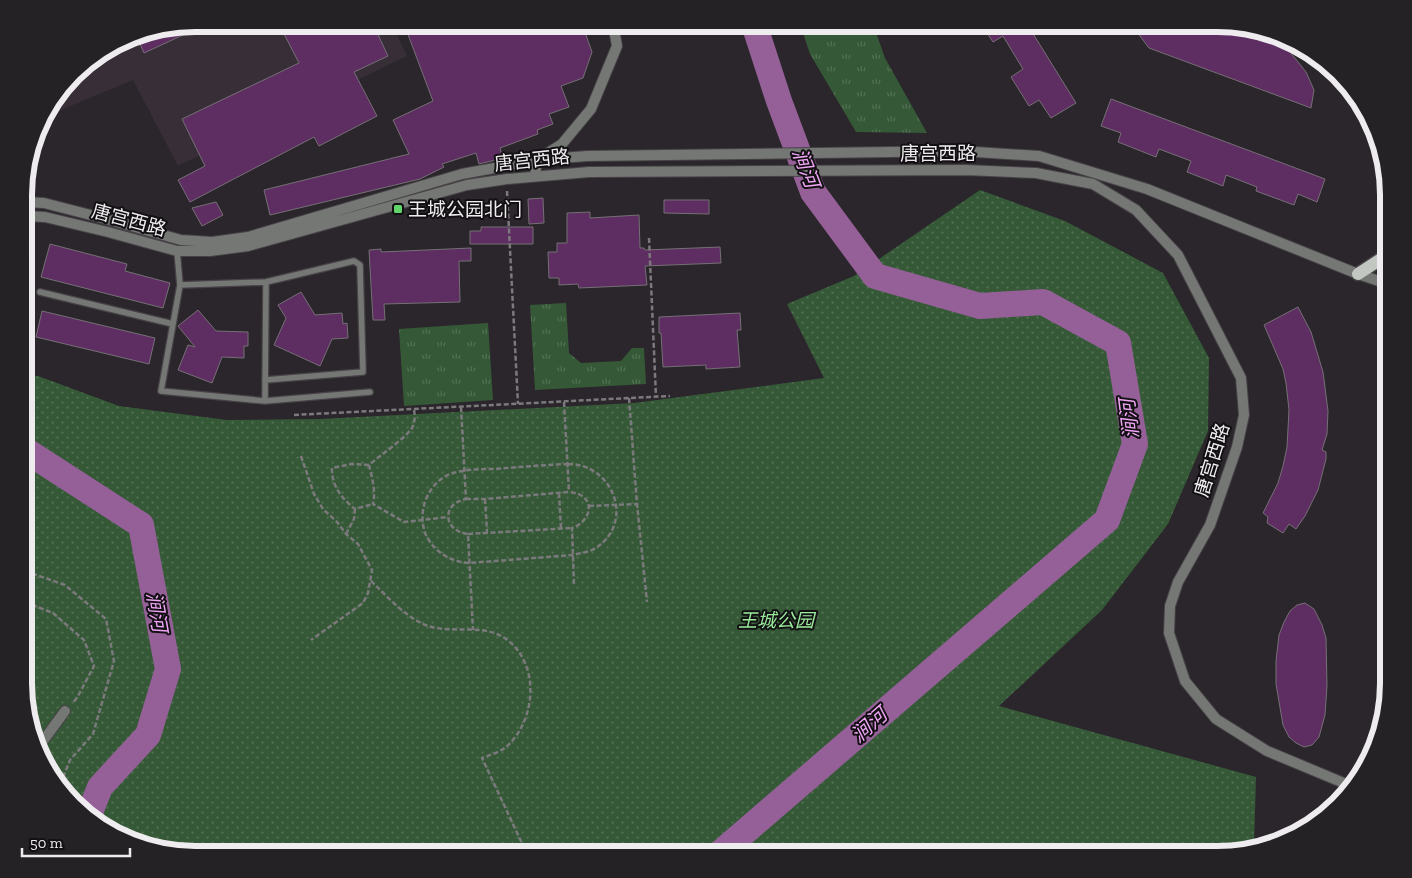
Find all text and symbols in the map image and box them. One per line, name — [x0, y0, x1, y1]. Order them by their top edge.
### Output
street label: 唐宫西路 — [900, 142, 976, 165]
street label: 唐宫西路 — [493, 145, 571, 175]
water label: 涧河 — [788, 145, 826, 195]
place label: 王城公园北门 — [408, 198, 522, 221]
street label: 唐宫西路 — [89, 199, 169, 241]
marker: 王城公园北门 — [392, 203, 404, 215]
water label: 涧河 — [1114, 394, 1143, 440]
street label: 唐宫西路 — [1190, 420, 1234, 500]
water label: 涧河 — [142, 590, 173, 638]
park label: 王城公园 — [738, 609, 817, 632]
water label: 涧河 — [846, 700, 895, 747]
scale bar — [22, 826, 130, 858]
text: 50 m — [30, 834, 63, 852]

